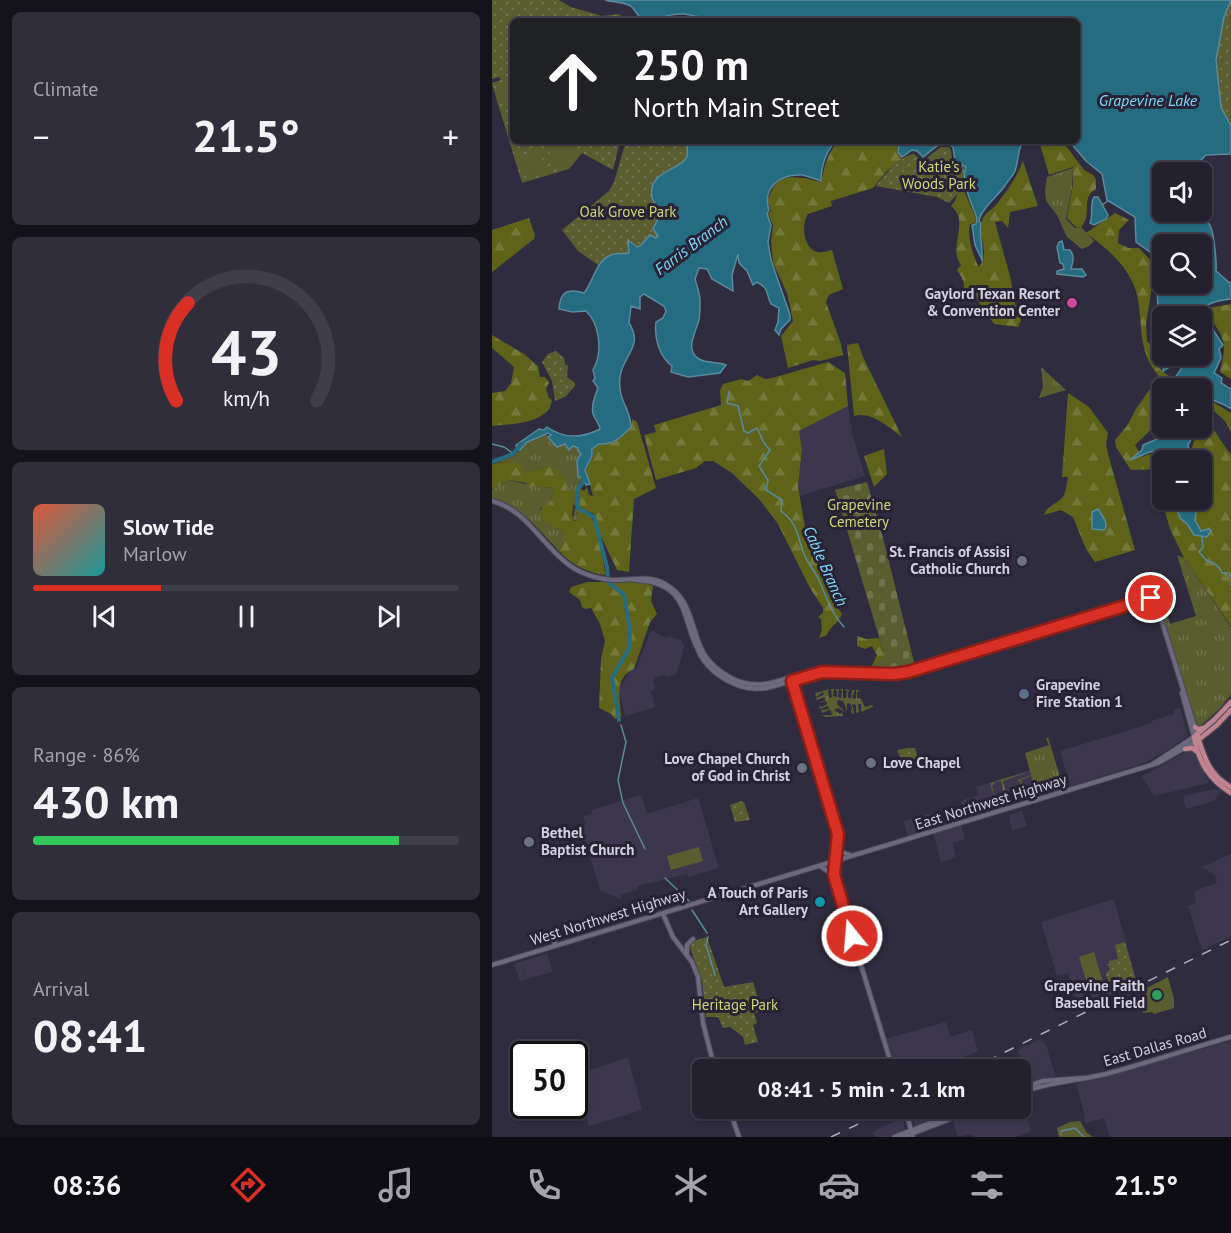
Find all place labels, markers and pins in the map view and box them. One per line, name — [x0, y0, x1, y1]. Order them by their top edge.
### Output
place label: Gaylord Texan Resort & Convention Center — [925, 284, 1061, 320]
marker: Gaylord Texan Resort & Convention Center — [1065, 296, 1079, 310]
place label: St. Francis of Assisi Catholic Church — [889, 542, 1010, 578]
marker: St. Francis of Assisi Catholic Church — [1015, 554, 1029, 568]
pin — [1125, 572, 1176, 623]
place label: Grapevine Fire Station 1 — [1036, 675, 1123, 711]
marker: Grapevine Fire Station 1 — [1017, 687, 1031, 701]
place label: Love Chapel Church of God in Christ — [664, 749, 791, 785]
place label: Love Chapel — [883, 753, 961, 772]
marker: Love Chapel — [864, 756, 878, 770]
marker: Love Chapel Church of God in Christ — [795, 761, 809, 775]
place label: Bethel Baptist Church — [541, 823, 634, 859]
marker: Bethel Baptist Church — [522, 835, 536, 849]
place label: A Touch of Paris Art Gallery — [707, 883, 809, 919]
marker: A Touch of Paris Art Gallery — [813, 895, 827, 909]
place label: Grapevine Faith Baseball Field — [1044, 976, 1145, 1012]
marker: Grapevine Faith Baseball Field — [1150, 988, 1164, 1002]

